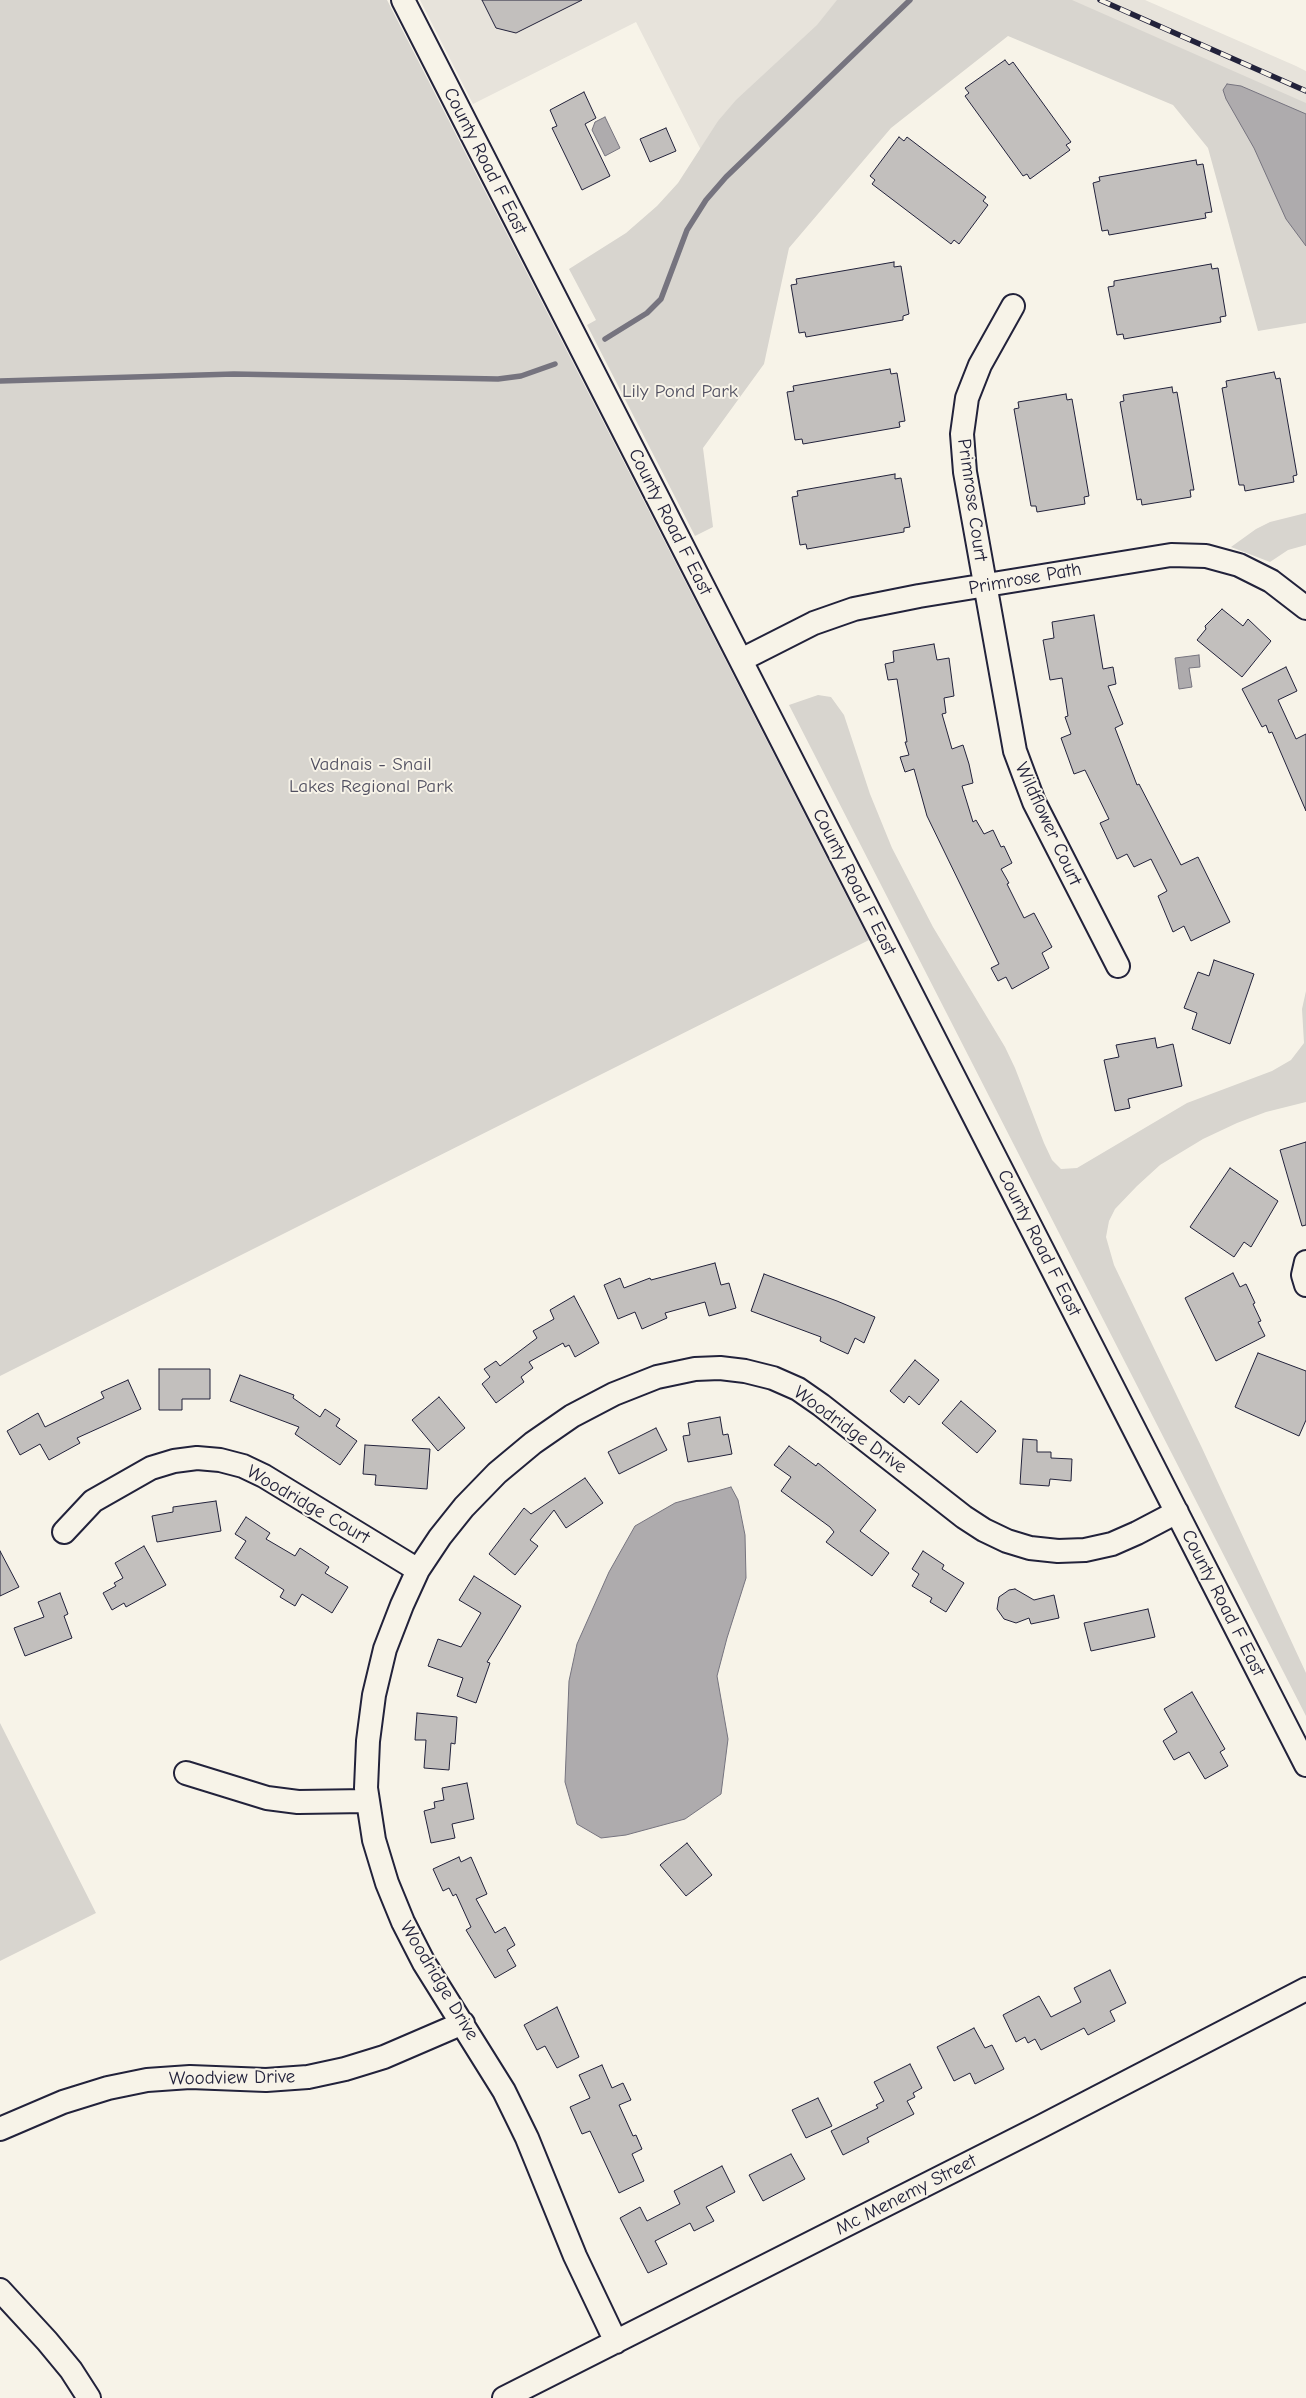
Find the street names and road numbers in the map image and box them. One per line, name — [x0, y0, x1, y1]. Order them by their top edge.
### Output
street label: County Road F East — [438, 84, 532, 238]
street label: Primrose Court — [952, 437, 992, 563]
street label: County Road F East — [623, 445, 717, 599]
street label: Primrose Path — [967, 558, 1083, 600]
street label: Wildflower Court — [1010, 759, 1086, 889]
street label: County Road F East — [807, 805, 901, 959]
street label: County Road F East — [992, 1166, 1086, 1320]
street label: Woodridge Drive — [789, 1381, 911, 1479]
street label: Woodridge Court — [242, 1461, 374, 1549]
street label: County Road F East — [1176, 1526, 1270, 1680]
street label: Woodridge Drive — [395, 1917, 483, 2045]
street label: Woodview Drive — [169, 2066, 295, 2090]
street label: Mc Menemy Street — [832, 2150, 980, 2240]

